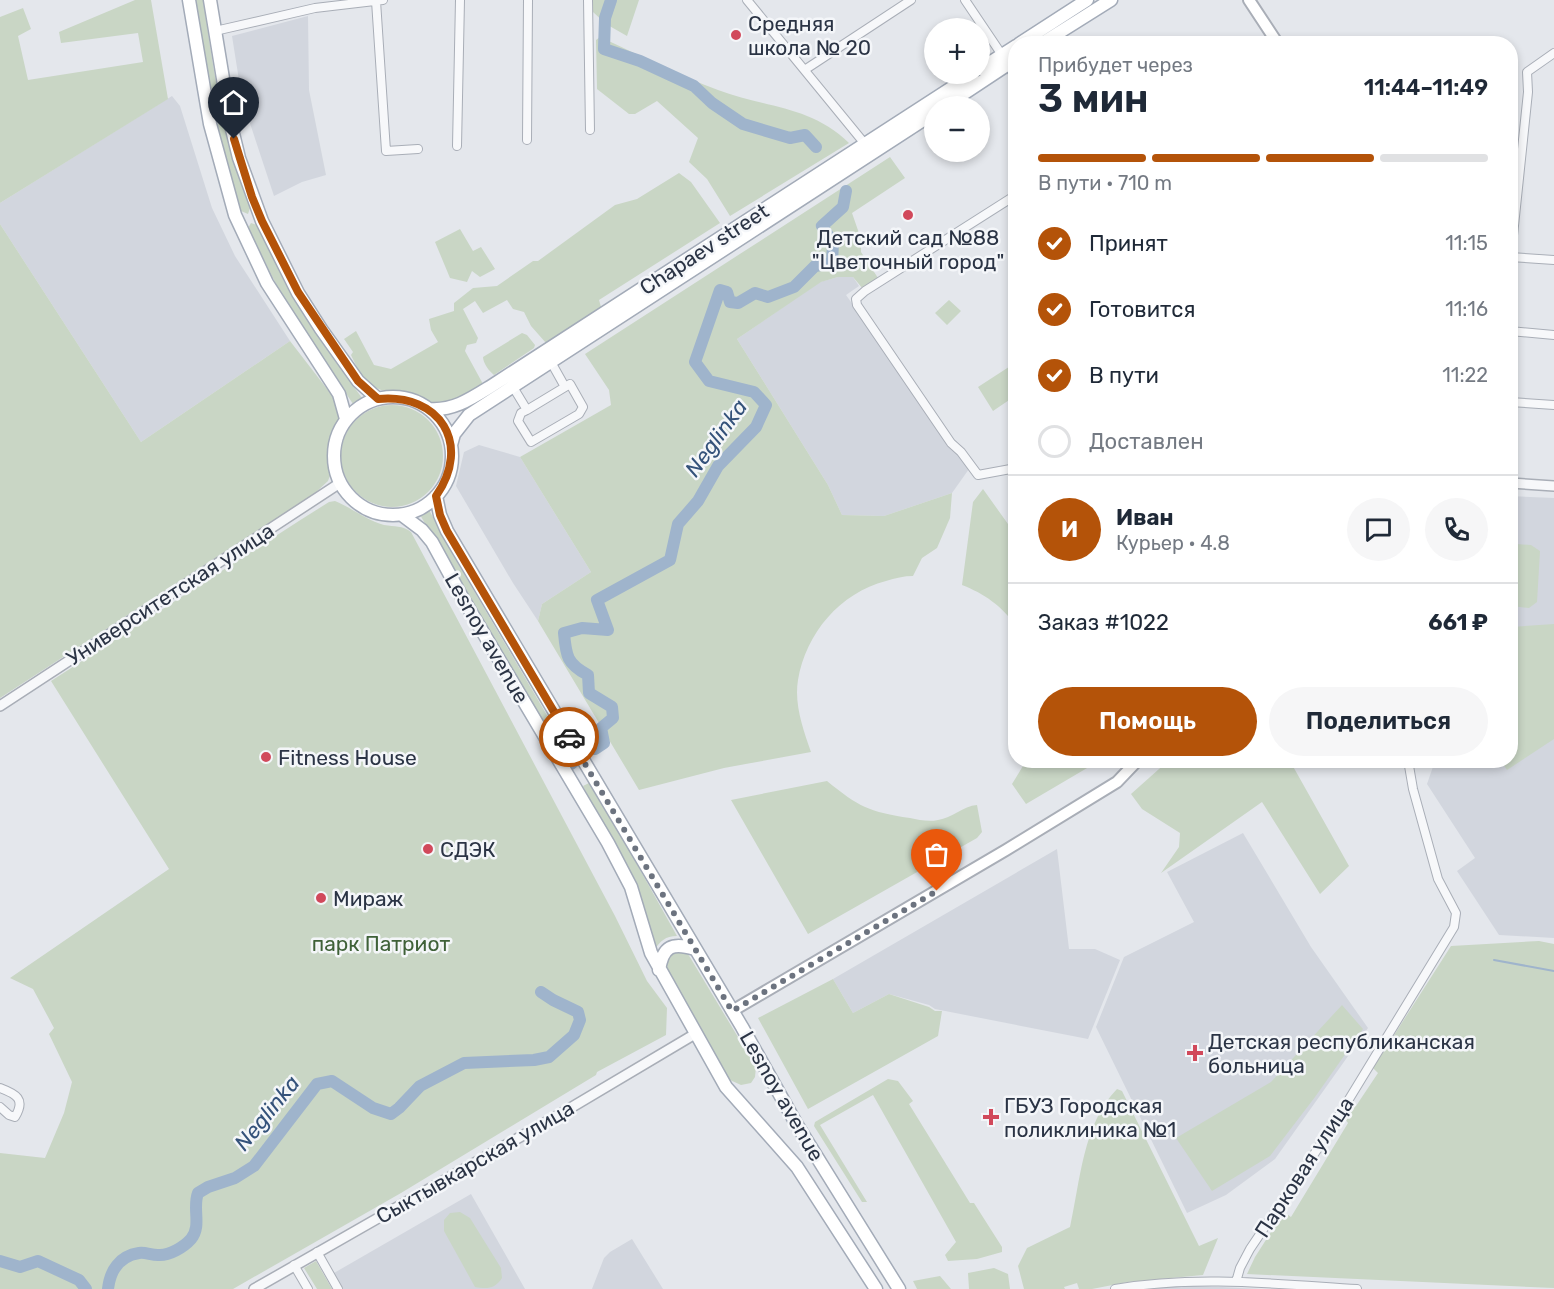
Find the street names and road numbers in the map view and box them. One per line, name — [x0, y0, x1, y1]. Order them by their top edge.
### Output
street label: Chapaev street — [635, 198, 773, 300]
street label: Университетская улица — [62, 518, 278, 670]
street label: Lesnoy avenue — [440, 568, 534, 708]
street label: Lesnoy avenue — [735, 1026, 829, 1166]
street label: Парковая улица — [1249, 1092, 1359, 1242]
street label: Сыктывкарская улица — [372, 1095, 578, 1229]

